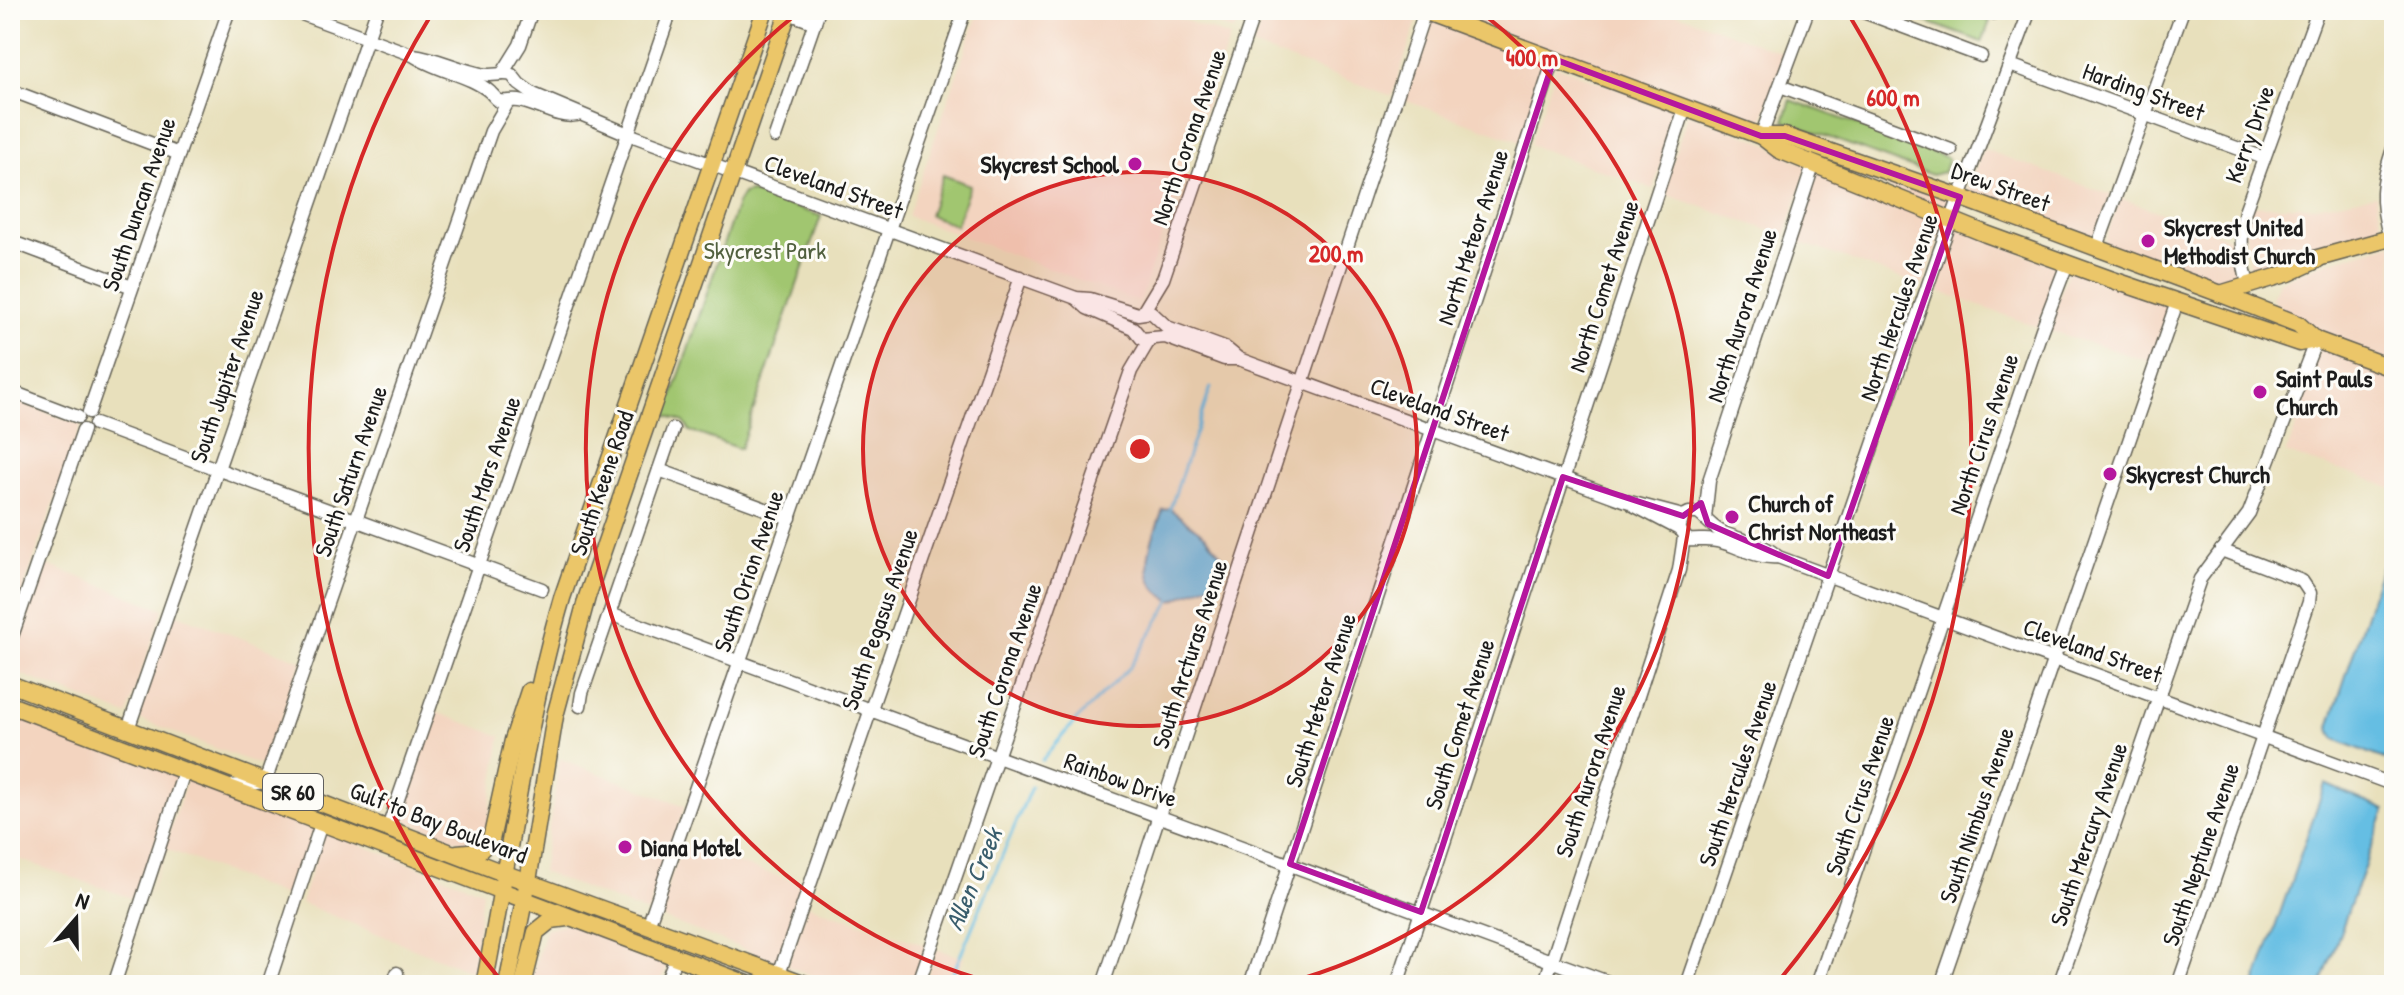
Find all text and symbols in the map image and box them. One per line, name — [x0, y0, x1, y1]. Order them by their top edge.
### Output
text: 400 m — [1506, 41, 1558, 73]
street label: North Corona Avenue — [1143, 44, 1233, 229]
street label: Harding Street — [2079, 54, 2210, 128]
street label: Kerry Drive — [2217, 80, 2282, 187]
text: 600 m — [1867, 81, 1919, 113]
street label: South Duncan Avenue — [93, 112, 183, 295]
street label: North Meteor Avenue — [1429, 145, 1516, 329]
street label: Cleveland Street — [760, 146, 909, 226]
place label: Skycrest School — [981, 148, 1120, 181]
street label: Drew Street — [1947, 153, 2055, 219]
marker: Skycrest School — [1126, 155, 1144, 173]
street label: North Comet Avenue — [1560, 196, 1646, 376]
street label: North Hercules Avenue — [1851, 209, 1945, 405]
place label: Skycrest United Methodist Church — [2164, 211, 2315, 271]
street label: North Aurora Avenue — [1698, 224, 1784, 406]
marker: Skycrest United Methodist Church — [2139, 232, 2157, 250]
park label: Skycrest Park — [704, 234, 826, 266]
text: 200 m — [1309, 237, 1363, 269]
street label: South Jupiter Avenue — [181, 284, 271, 467]
street label: North Cirus Avenue — [1940, 349, 2026, 519]
place label: Saint Pauls Church — [2276, 362, 2373, 422]
street label: Cleveland Street — [1366, 369, 1515, 449]
street label: South Saturn Avenue — [306, 381, 394, 561]
marker: Saint Pauls Church — [2251, 383, 2269, 401]
street label: South Mars Avenue — [444, 391, 528, 556]
street label: South Keene Road — [561, 406, 641, 560]
centre of rings — [1126, 435, 1154, 463]
place label: Skycrest Church — [2126, 458, 2270, 491]
marker: Skycrest Church — [2101, 465, 2119, 483]
street label: South Orion Avenue — [705, 485, 791, 656]
place label: Church of Christ Northeast — [1748, 487, 1896, 547]
marker: Church of Christ Northeast — [1723, 508, 1741, 526]
street label: South Pegasus Avenue — [833, 524, 925, 714]
street label: South Arcturas Avenue — [1143, 555, 1235, 752]
street label: South Corona Avenue — [959, 578, 1049, 762]
street label: South Meteor Avenue — [1277, 609, 1363, 791]
street label: Cleveland Street — [2019, 610, 2168, 690]
street label: South Comet Avenue — [1416, 634, 1502, 813]
street label: South Hercules Avenue — [1690, 675, 1784, 870]
street label: South Aurora Avenue — [1547, 680, 1633, 861]
street label: South Cirus Avenue — [1817, 710, 1901, 879]
street label: South Nimbus Avenue — [1931, 723, 2021, 907]
street label: South Mercury Avenue — [2042, 738, 2135, 930]
street label: Rainbow Drive — [1060, 744, 1182, 814]
street label: South Neptune Avenue — [2154, 758, 2246, 950]
street label: Gulf to Bay Boulevard — [346, 773, 532, 871]
road number: SR 60 — [263, 774, 323, 810]
water label: Allen Creek — [936, 821, 1011, 935]
place label: Diana Motel — [641, 831, 742, 863]
marker: Diana Motel — [616, 838, 634, 856]
north arrow — [36, 879, 116, 959]
text: N — [72, 884, 94, 916]

